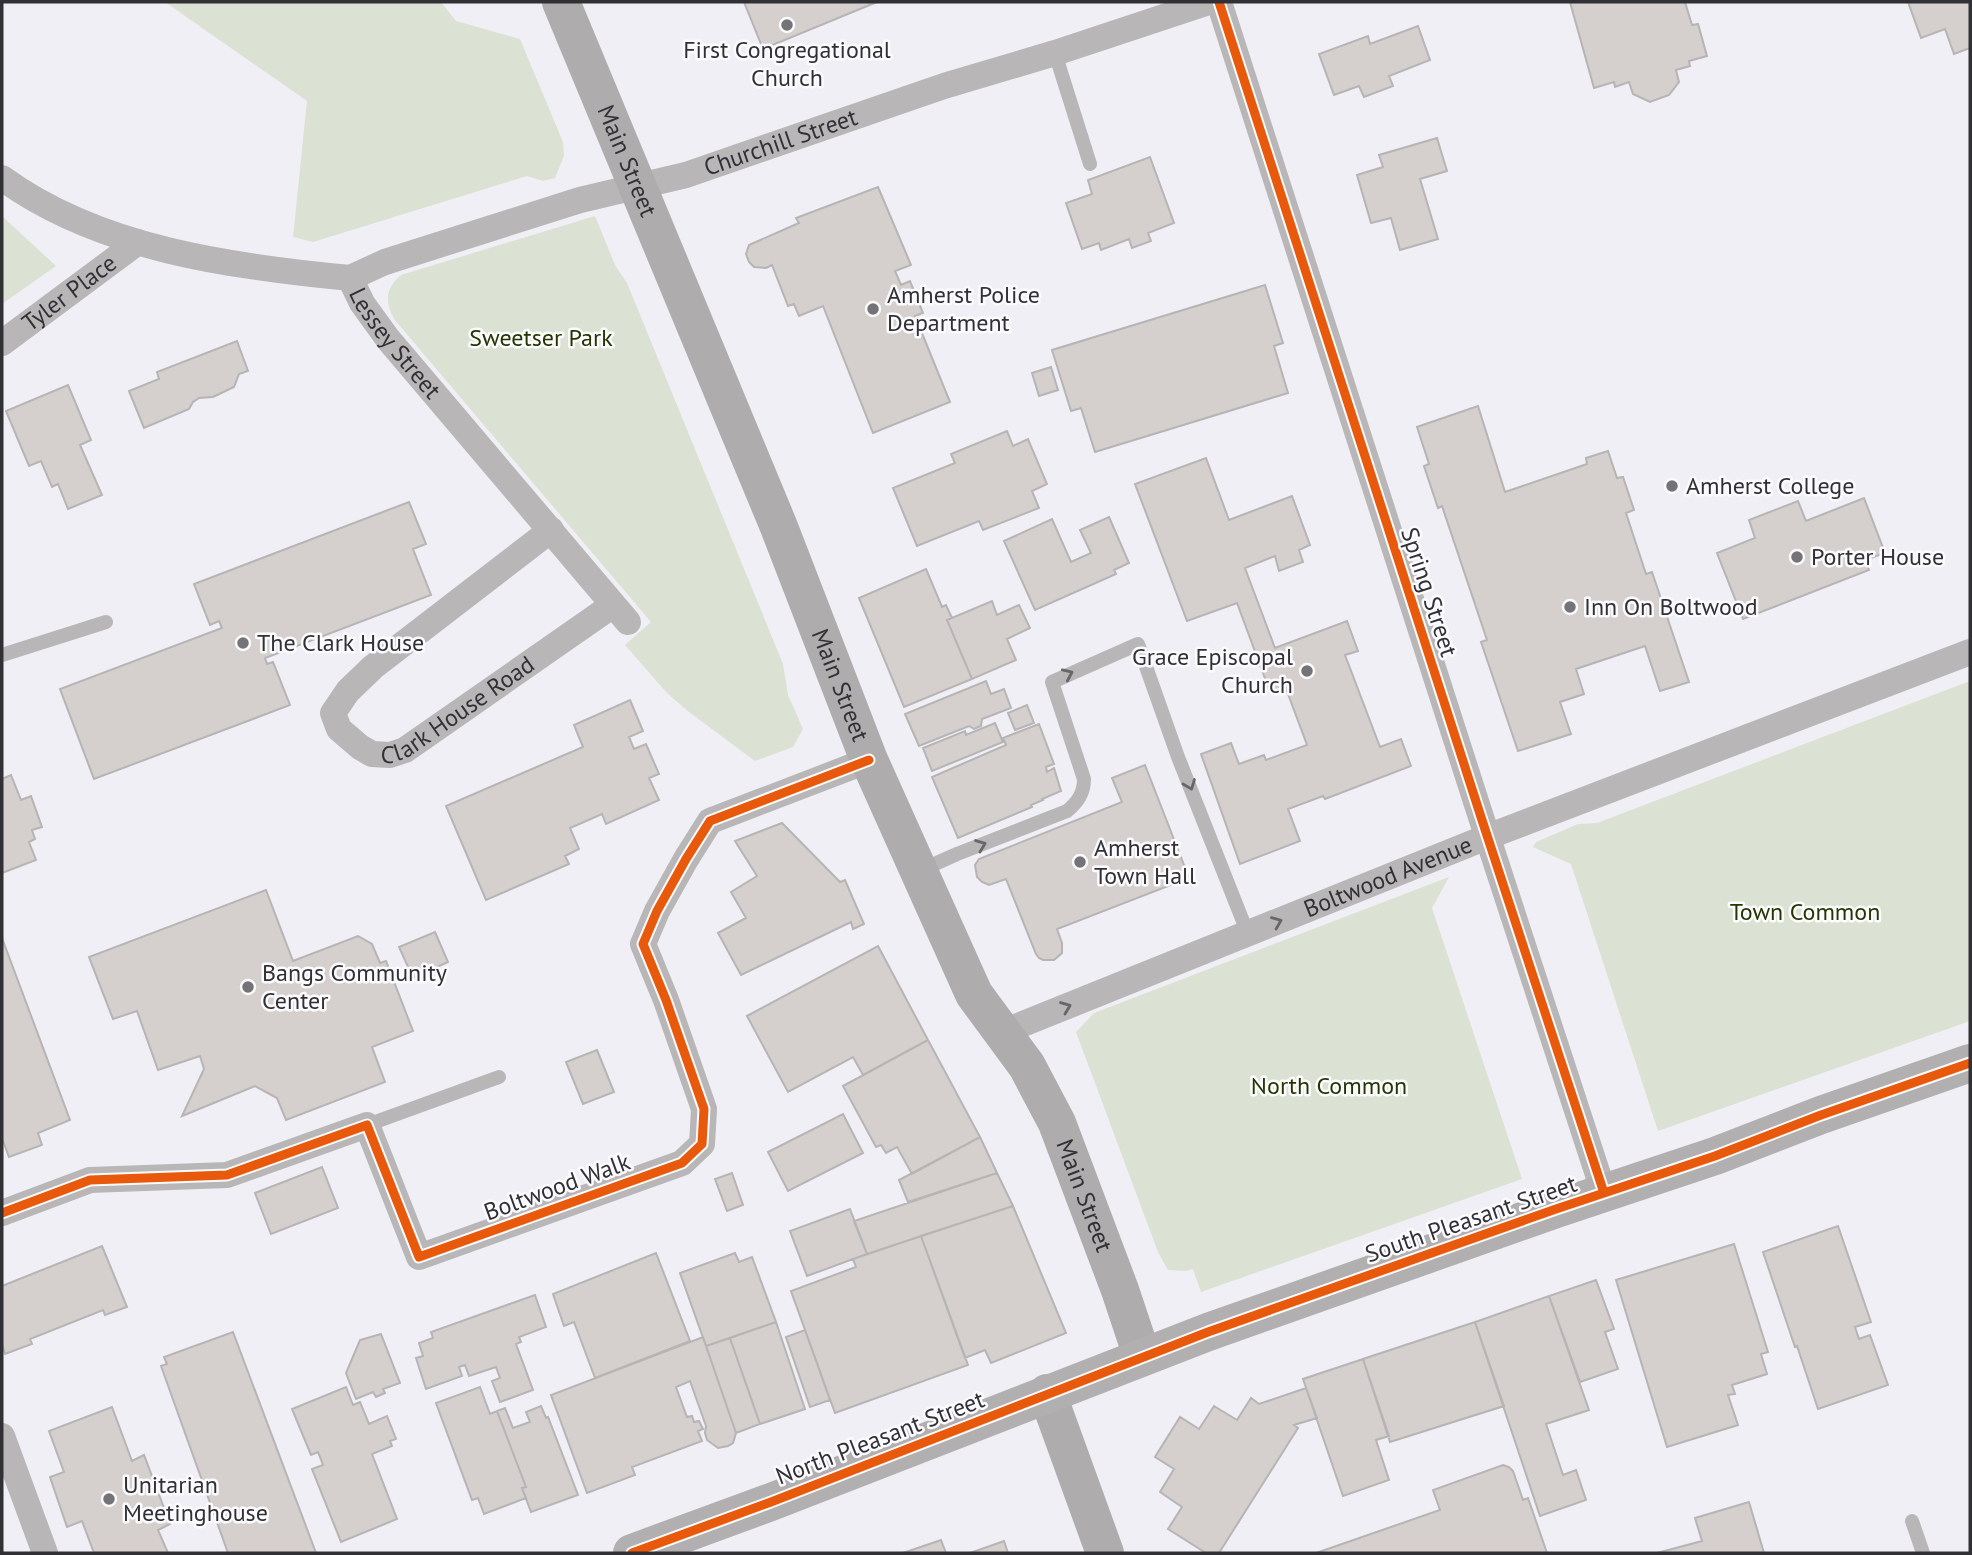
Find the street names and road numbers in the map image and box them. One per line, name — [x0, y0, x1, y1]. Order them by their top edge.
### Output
street label: Main Street — [590, 100, 664, 221]
street label: Churchill Street — [700, 101, 861, 183]
street label: Tyler Place — [16, 247, 123, 338]
street label: Lessey Street — [342, 283, 448, 405]
street label: Spring Street — [1394, 523, 1465, 660]
street label: Main Street — [805, 624, 876, 746]
street label: Clark House Road — [380, 649, 540, 770]
street label: Boltwood Avenue — [1299, 829, 1476, 924]
street label: Main Street — [1049, 1135, 1120, 1256]
street label: Boltwood Walk — [480, 1146, 635, 1227]
street label: South Pleasant Street — [1361, 1168, 1581, 1269]
street label: North Pleasant Street — [771, 1383, 989, 1492]

